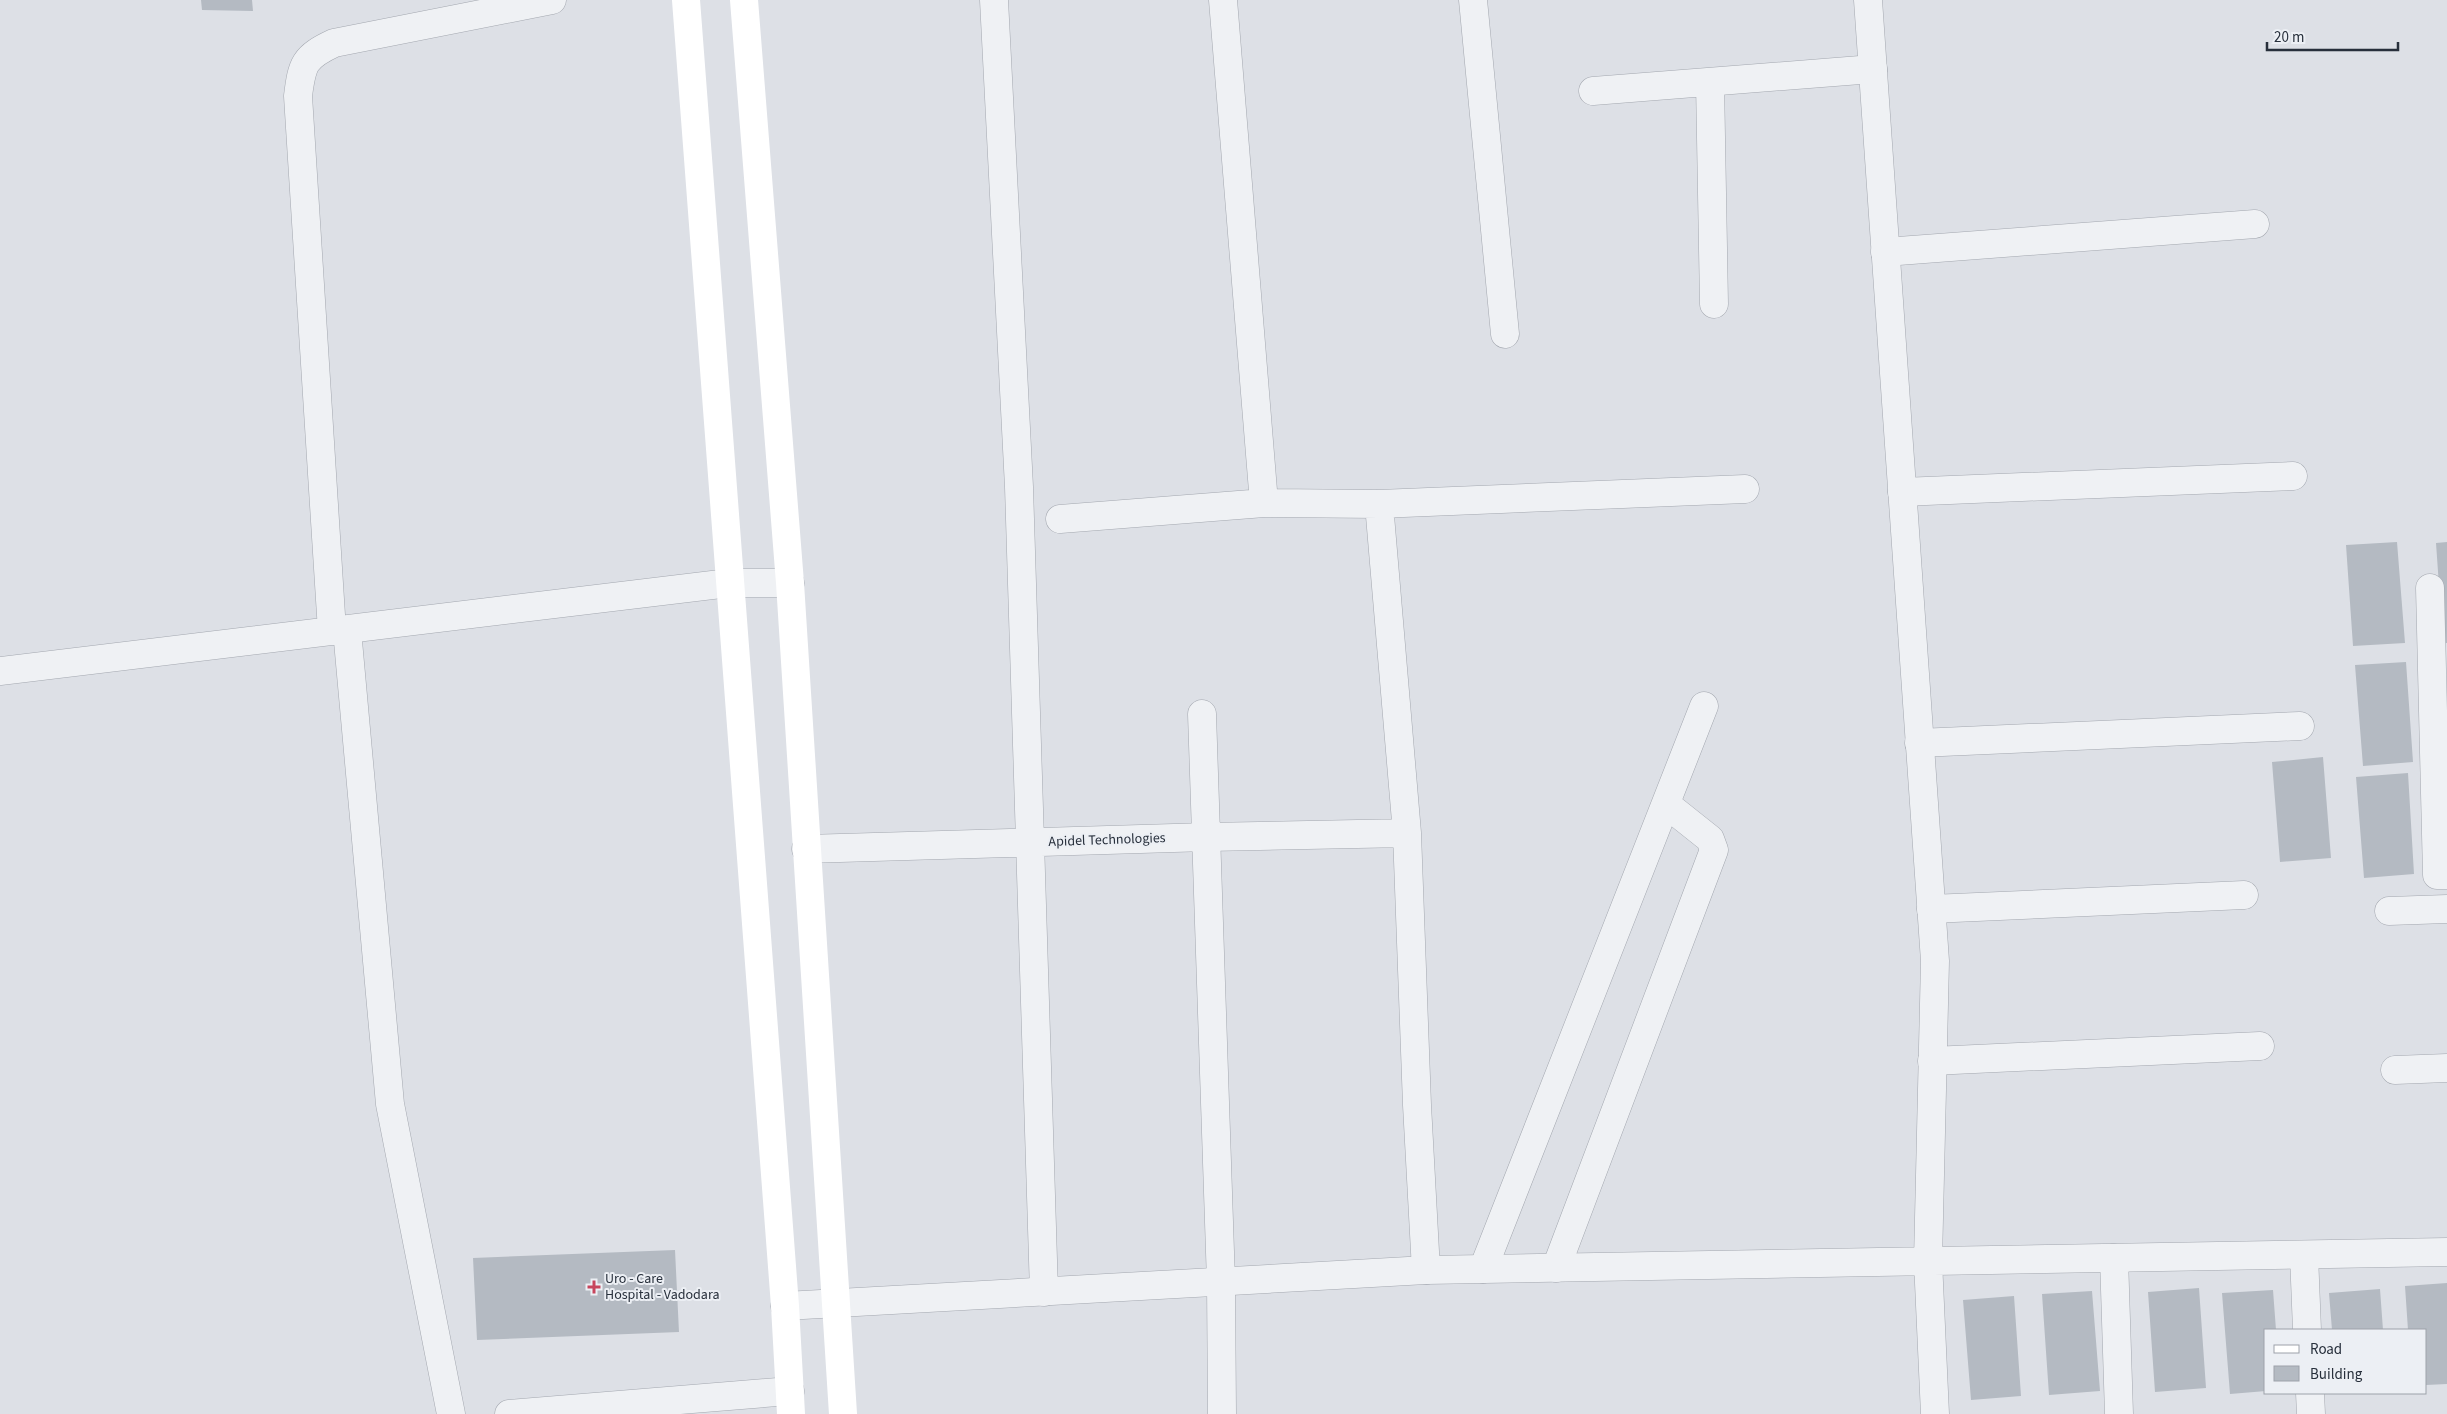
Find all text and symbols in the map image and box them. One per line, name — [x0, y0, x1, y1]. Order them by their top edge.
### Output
scale bar — [2267, 20, 2398, 52]
text: 20 m — [2274, 27, 2304, 48]
street label: Apidel Technologies — [1048, 828, 1166, 852]
place label: Uro - Care Hospital - Vadodara — [605, 1269, 720, 1305]
marker: Uro - Care Hospital - Vadodara — [587, 1280, 601, 1294]
legend — [2264, 1329, 2427, 1394]
text: Road — [2310, 1339, 2342, 1360]
text: Building — [2310, 1364, 2363, 1385]

